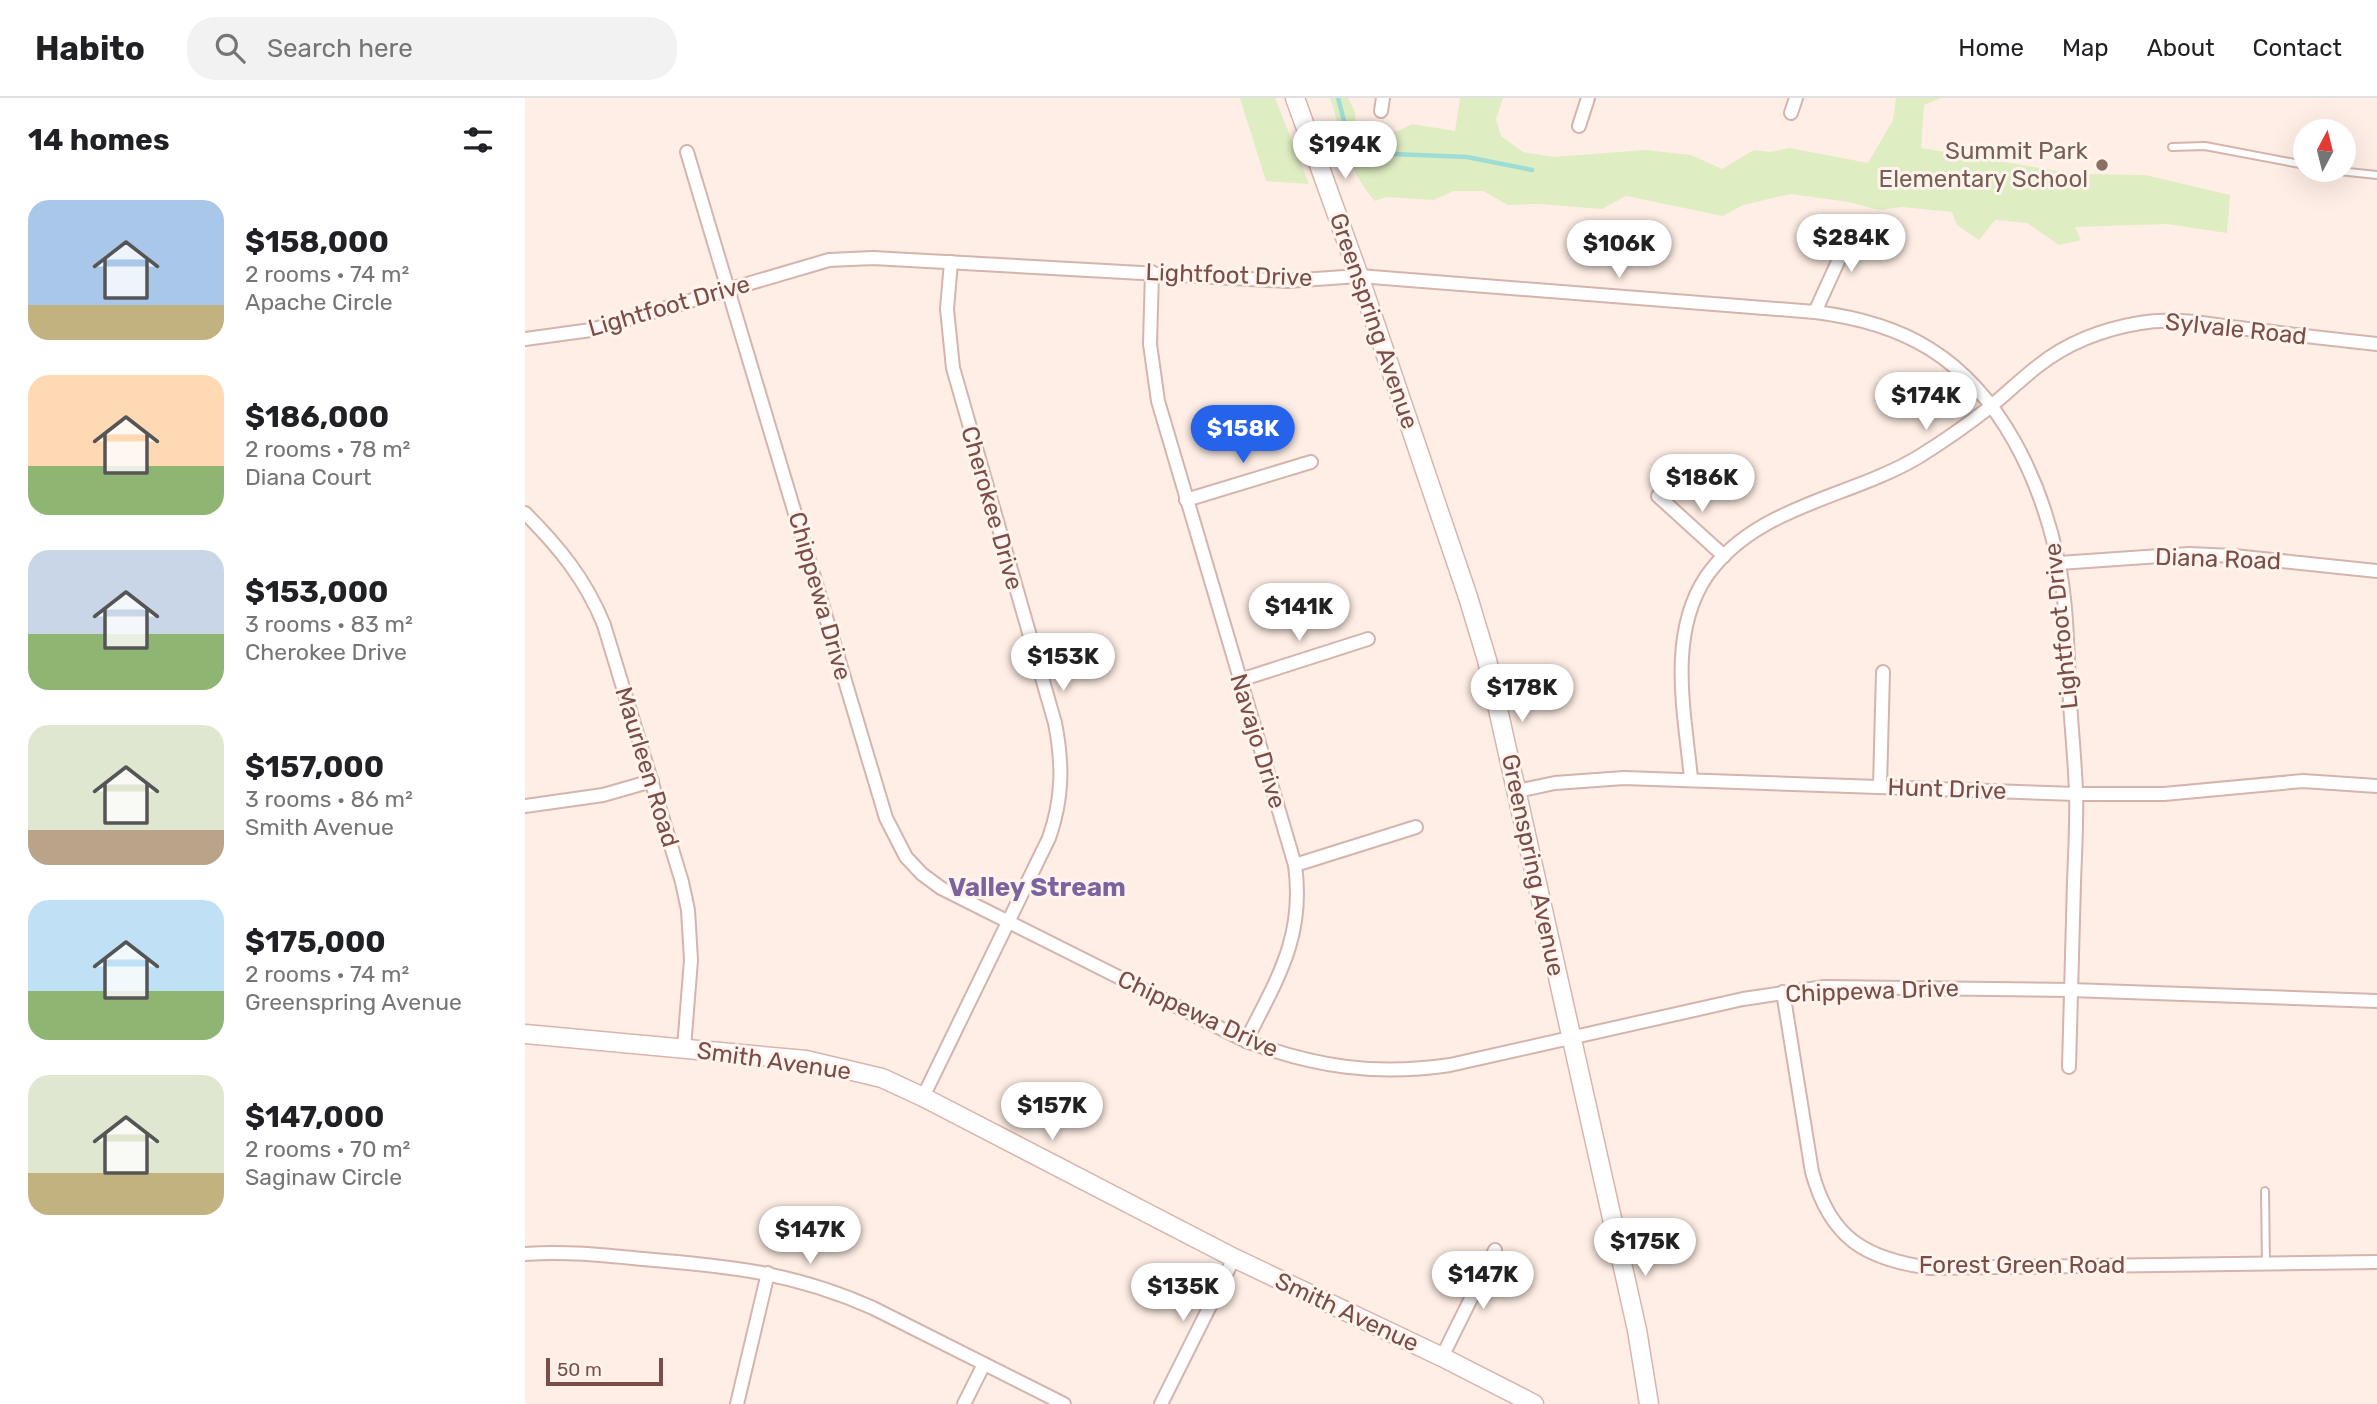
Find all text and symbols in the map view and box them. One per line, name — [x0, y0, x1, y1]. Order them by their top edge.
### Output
search box — [187, 17, 677, 80]
text: Habito — [35, 29, 145, 68]
icon: search — [211, 29, 249, 67]
text: Search here — [267, 33, 413, 64]
text: Home — [1958, 34, 2024, 62]
text: Map — [2062, 34, 2109, 62]
text: About — [2147, 34, 2215, 62]
text: Contact — [2253, 34, 2342, 62]
north arrow — [2293, 119, 2355, 182]
map controls — [2293, 119, 2356, 182]
icon: filters — [459, 121, 497, 159]
text: 14 homes — [28, 122, 170, 158]
pin: $194K — [1296, 122, 1394, 181]
text: $194K — [1309, 130, 1381, 158]
place label: Summit Park Elementary School — [1879, 137, 2089, 193]
marker: Summit Park Elementary School — [2094, 157, 2110, 173]
street label: Greenspring Avenue — [1324, 209, 1424, 433]
pin: $284K — [1802, 214, 1900, 274]
pin: $106K — [1570, 220, 1668, 280]
text: $284K — [1813, 223, 1889, 251]
text: $158,000 — [245, 224, 389, 260]
icon: home — [84, 228, 168, 312]
text: $106K — [1583, 229, 1655, 257]
street label: Lightfoot Drive — [1145, 258, 1313, 292]
text: 2 rooms · 74 m² — [245, 260, 409, 288]
street label: Lightfoot Drive — [585, 270, 753, 342]
text: Apache Circle — [245, 288, 393, 316]
street label: Sylvale Road — [2164, 308, 2308, 350]
pin: $174K — [1877, 372, 1975, 432]
text: $174K — [1891, 381, 1961, 409]
text: $186,000 — [245, 399, 389, 435]
icon: home — [84, 403, 168, 487]
pin: $158K — [1194, 406, 1292, 465]
text: $158K — [1207, 414, 1279, 442]
street label: Cherokee Drive — [955, 423, 1029, 593]
text: 2 rooms · 78 m² — [245, 435, 410, 463]
pin: $186K — [1653, 454, 1751, 514]
text: Diana Court — [245, 463, 371, 491]
text: $186K — [1666, 463, 1738, 491]
street label: Chippewa Drive — [783, 509, 857, 683]
street label: Lightfoot Drive — [2038, 542, 2084, 710]
street label: Diana Road — [2154, 543, 2282, 575]
text: $153,000 — [245, 574, 388, 610]
icon: home — [84, 578, 168, 662]
pin: $141K — [1250, 584, 1348, 643]
text: $141K — [1265, 592, 1333, 620]
text: 3 rooms · 83 m² — [245, 610, 413, 638]
pin: $153K — [1014, 634, 1112, 693]
text: Cherokee Drive — [245, 638, 407, 666]
text: $153K — [1027, 642, 1099, 670]
pin: $178K — [1473, 664, 1571, 724]
street label: Navajo Drive — [1224, 670, 1292, 812]
text: $178K — [1487, 673, 1557, 701]
street label: Maurleen Road — [609, 684, 685, 850]
text: $157,000 — [245, 749, 384, 785]
street label: Greenspring Avenue — [1496, 751, 1570, 979]
icon: home — [84, 753, 168, 837]
street label: Hunt Drive — [1887, 773, 2007, 805]
text: 3 rooms · 86 m² — [245, 785, 413, 813]
text: Smith Avenue — [245, 813, 394, 841]
district label: Valley Stream — [948, 872, 1126, 903]
text: $175,000 — [245, 924, 386, 960]
icon: home — [84, 928, 168, 1012]
text: 2 rooms · 74 m² — [245, 960, 409, 988]
street label: Chippewa Drive — [1113, 965, 1283, 1063]
street label: Chippewa Drive — [1785, 974, 1959, 1008]
text: Greenspring Avenue — [245, 988, 462, 1016]
street label: Smith Avenue — [695, 1036, 853, 1086]
pin: $157K — [1003, 1082, 1101, 1142]
text: $157K — [1017, 1091, 1087, 1119]
text: $147,000 — [245, 1099, 385, 1135]
icon: home — [84, 1103, 168, 1187]
text: 2 rooms · 70 m² — [245, 1135, 410, 1163]
text: Saginaw Circle — [245, 1163, 402, 1191]
pin: $147K — [761, 1206, 859, 1266]
text: $147K — [775, 1215, 845, 1243]
pin: $175K — [1596, 1218, 1694, 1278]
text: $175K — [1610, 1227, 1680, 1255]
street label: Forest Green Road — [1919, 1251, 2125, 1279]
pin: $147K — [1434, 1252, 1532, 1311]
text: $147K — [1448, 1260, 1518, 1288]
pin: $135K — [1134, 1264, 1232, 1323]
street label: Smith Avenue — [1271, 1266, 1423, 1358]
text: $135K — [1147, 1272, 1219, 1300]
scale bar — [546, 1355, 663, 1387]
text: 50 m — [557, 1358, 602, 1381]

